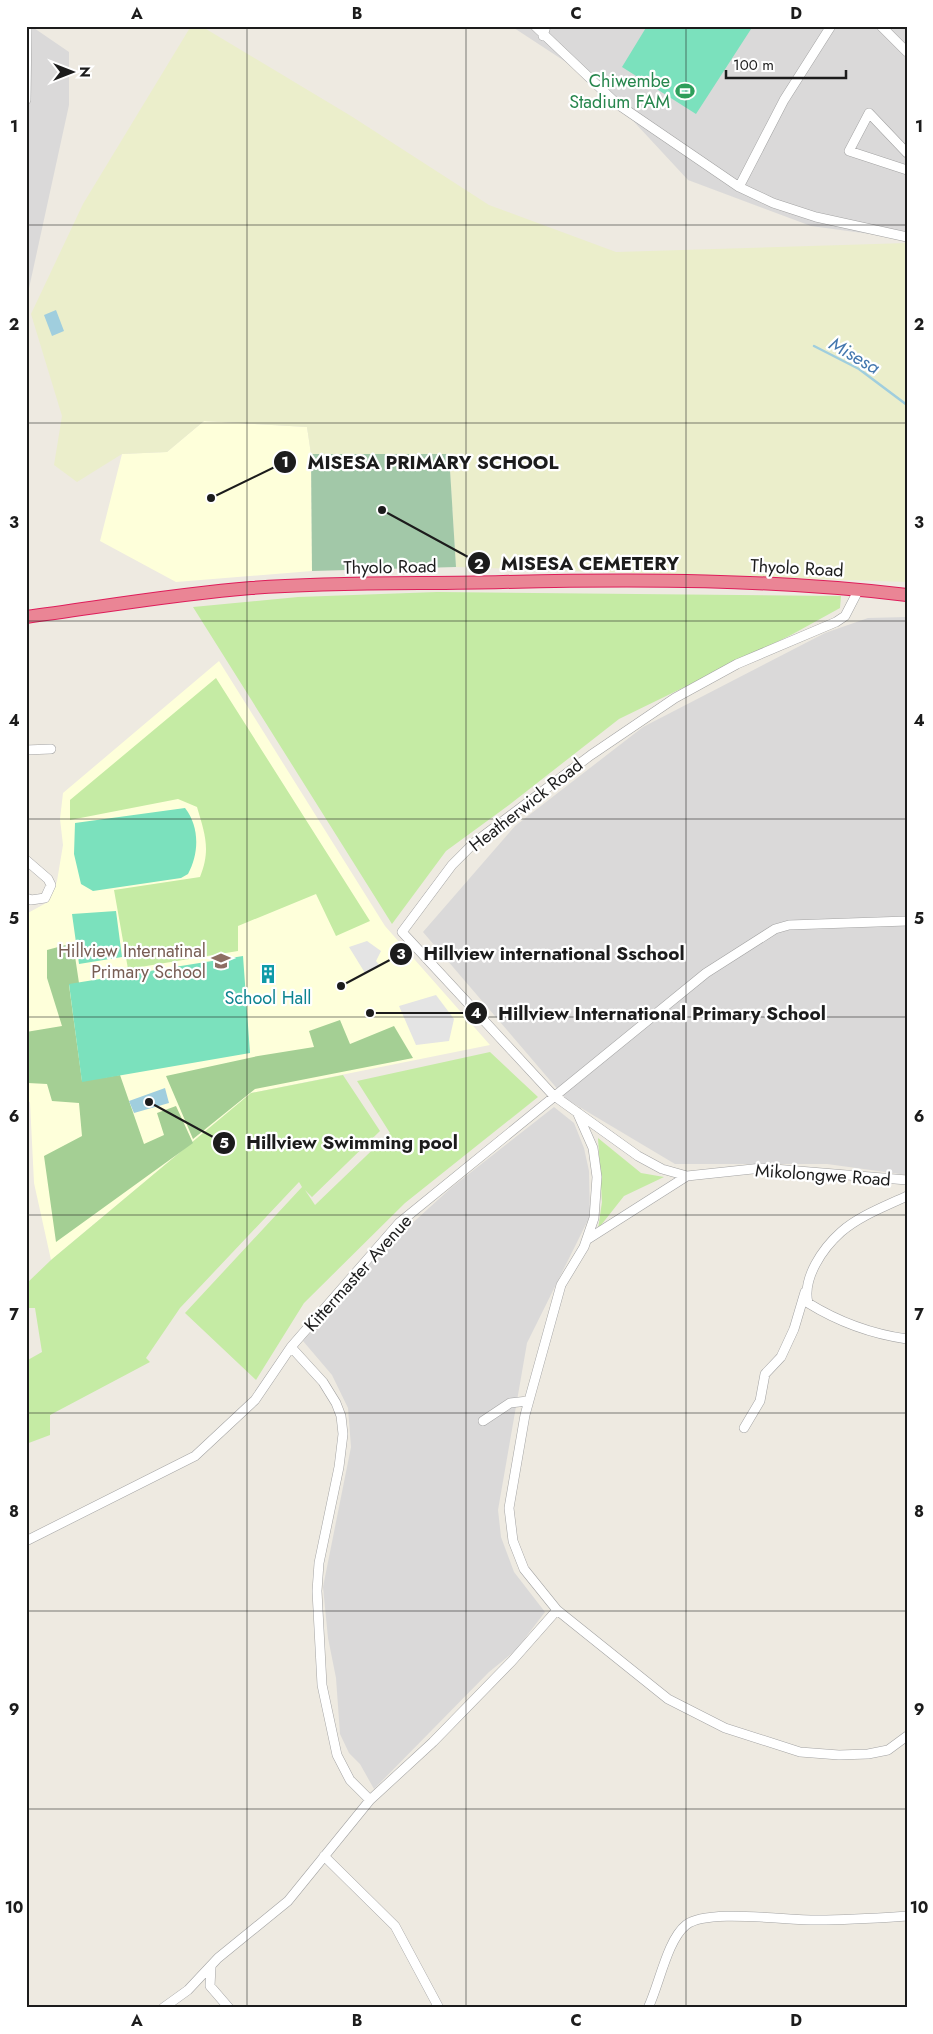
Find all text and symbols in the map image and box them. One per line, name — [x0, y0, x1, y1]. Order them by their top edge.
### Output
text: A — [130, 2, 143, 25]
text: B — [352, 2, 362, 25]
text: C — [570, 2, 582, 25]
text: D — [790, 2, 802, 25]
north arrow — [48, 48, 98, 98]
scale bar — [726, 48, 846, 80]
text: 100 m — [733, 54, 774, 76]
text: N — [75, 66, 95, 78]
place label: Chiwembe Stadium FAM — [569, 68, 670, 115]
sports icon: Chiwembe Stadium FAM — [674, 80, 696, 102]
text: 1 — [10, 115, 18, 138]
text: 1 — [915, 115, 923, 138]
text: 2 — [9, 313, 19, 336]
text: 2 — [914, 313, 924, 336]
water label: Misesa — [824, 330, 886, 381]
callout: MISESA PRIMARY SCHOOL — [273, 445, 569, 479]
text: MISESA PRIMARY SCHOOL — [308, 449, 558, 476]
text: 1 — [281, 451, 289, 473]
text: 3 — [9, 511, 19, 534]
text: 3 — [914, 511, 924, 534]
callout: MISESA CEMETERY — [466, 546, 689, 580]
text: MISESA CEMETERY — [501, 550, 679, 577]
street label: Thyolo Road — [343, 553, 437, 581]
text: 2 — [474, 553, 484, 575]
street label: Thyolo Road — [750, 553, 844, 583]
text: 4 — [8, 709, 20, 732]
text: 4 — [913, 709, 925, 732]
street label: Heatherwick Road — [464, 752, 588, 858]
text: 5 — [9, 907, 19, 930]
text: 5 — [914, 907, 924, 930]
callout: Hillview international Sschool — [388, 937, 694, 971]
place label: Hillview Internatinal Primary School — [58, 938, 206, 985]
text: Hillview international Sschool — [423, 940, 685, 967]
text: 3 — [396, 943, 406, 965]
school or university icon: Hillview Internatinal Primary School — [210, 950, 232, 972]
building icon: School Hall — [257, 963, 279, 985]
place label: School Hall — [225, 985, 311, 1011]
callout: Hillview International Primary School — [463, 996, 836, 1030]
text: Hillview International Primary School — [498, 1000, 826, 1027]
text: 4 — [471, 1002, 481, 1024]
text: 6 — [9, 1105, 19, 1128]
text: 6 — [914, 1105, 924, 1128]
callout: Hillview Swimming pool — [211, 1126, 468, 1160]
text: Hillview Swimming pool — [246, 1129, 458, 1156]
text: 5 — [219, 1132, 229, 1154]
street label: Mikolongwe Road — [754, 1157, 892, 1193]
street label: Kittermaster Avenue — [298, 1209, 418, 1337]
text: 7 — [9, 1303, 19, 1326]
text: 7 — [914, 1303, 924, 1326]
text: 8 — [9, 1500, 19, 1523]
text: 8 — [914, 1500, 924, 1523]
text: 9 — [9, 1698, 19, 1721]
text: 9 — [914, 1698, 924, 1721]
text: 10 — [5, 1896, 23, 1919]
text: 10 — [910, 1896, 928, 1919]
text: A — [130, 2009, 143, 2032]
text: B — [352, 2009, 362, 2032]
text: C — [570, 2009, 582, 2032]
text: D — [790, 2009, 802, 2032]

